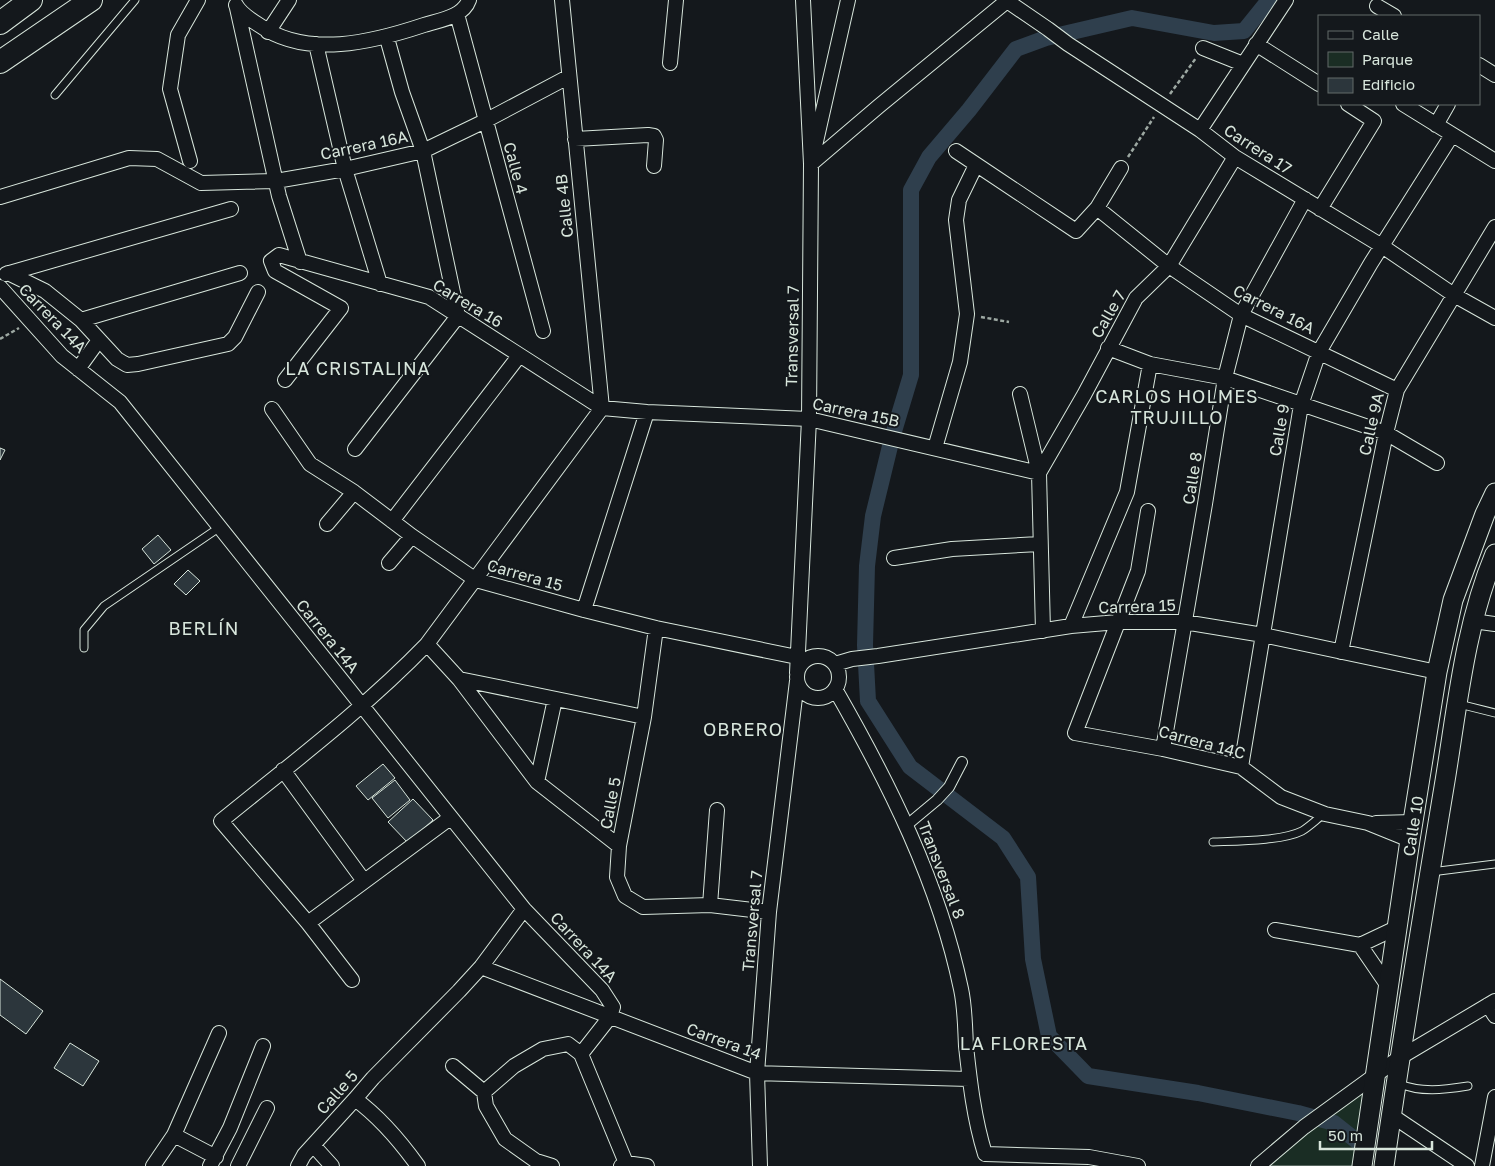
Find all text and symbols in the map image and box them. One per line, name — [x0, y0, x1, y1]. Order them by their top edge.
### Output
legend — [1318, 15, 1480, 105]
text: Calle — [1362, 25, 1399, 43]
text: Parque — [1362, 50, 1413, 68]
text: Edificio — [1362, 75, 1415, 93]
street label: Carrera 17 — [1220, 120, 1296, 178]
street label: Carrera 16A — [318, 126, 410, 164]
street label: Calle 4 — [499, 140, 533, 196]
street label: Calle 4B — [551, 173, 577, 239]
street label: Carrera 16 — [429, 274, 507, 332]
street label: Carrera 14A — [15, 279, 91, 357]
street label: Carrera 16A — [1230, 280, 1318, 338]
street label: Transversal 7 — [781, 285, 803, 387]
street label: Calle 7 — [1086, 287, 1130, 341]
district label: LA CRISTALINA — [285, 357, 431, 379]
district label: CARLOS HOLMES TRUJILLO — [1095, 385, 1259, 428]
street label: Calle 9A — [1354, 390, 1388, 457]
street label: Carrera 15B — [811, 393, 901, 431]
street label: Calle 9 — [1265, 402, 1293, 458]
street label: Calle 8 — [1178, 450, 1206, 506]
street label: Carrera 15 — [485, 555, 565, 595]
street label: Carrera 14A — [292, 595, 364, 677]
street label: Carrera 15 — [1098, 595, 1176, 617]
district label: BERLÍN — [169, 617, 239, 639]
district label: OBRERO — [703, 718, 783, 740]
street label: Carrera 14C — [1156, 721, 1248, 763]
street label: Calle 5 — [595, 775, 625, 831]
street label: Calle 10 — [1398, 794, 1428, 858]
street label: Transversal 8 — [914, 819, 970, 921]
street label: Transversal 7 — [738, 870, 766, 972]
street label: Carrera 14A — [546, 908, 622, 987]
street label: Carrera 14 — [684, 1018, 764, 1064]
district label: LA FLORESTA — [960, 1032, 1088, 1054]
street label: Calle 5 — [312, 1066, 362, 1118]
scale bar — [1320, 1118, 1432, 1150]
text: 50 m — [1328, 1126, 1363, 1144]

